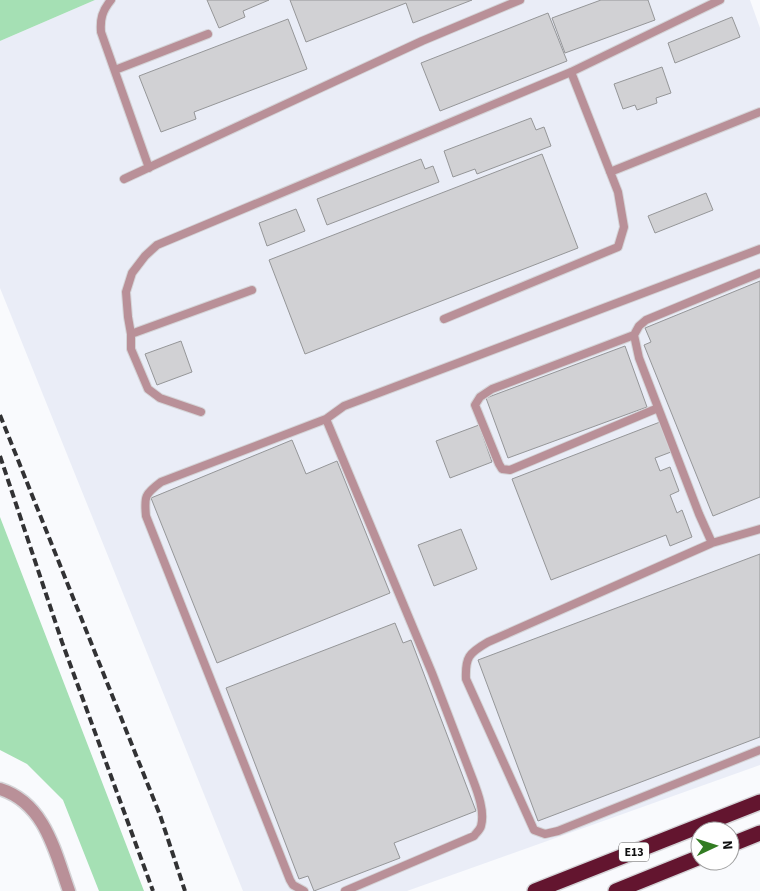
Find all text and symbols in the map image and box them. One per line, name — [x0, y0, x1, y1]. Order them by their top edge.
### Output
north arrow — [690, 821, 740, 871]
text: N — [717, 840, 737, 851]
road number: E13 — [619, 842, 649, 862]

